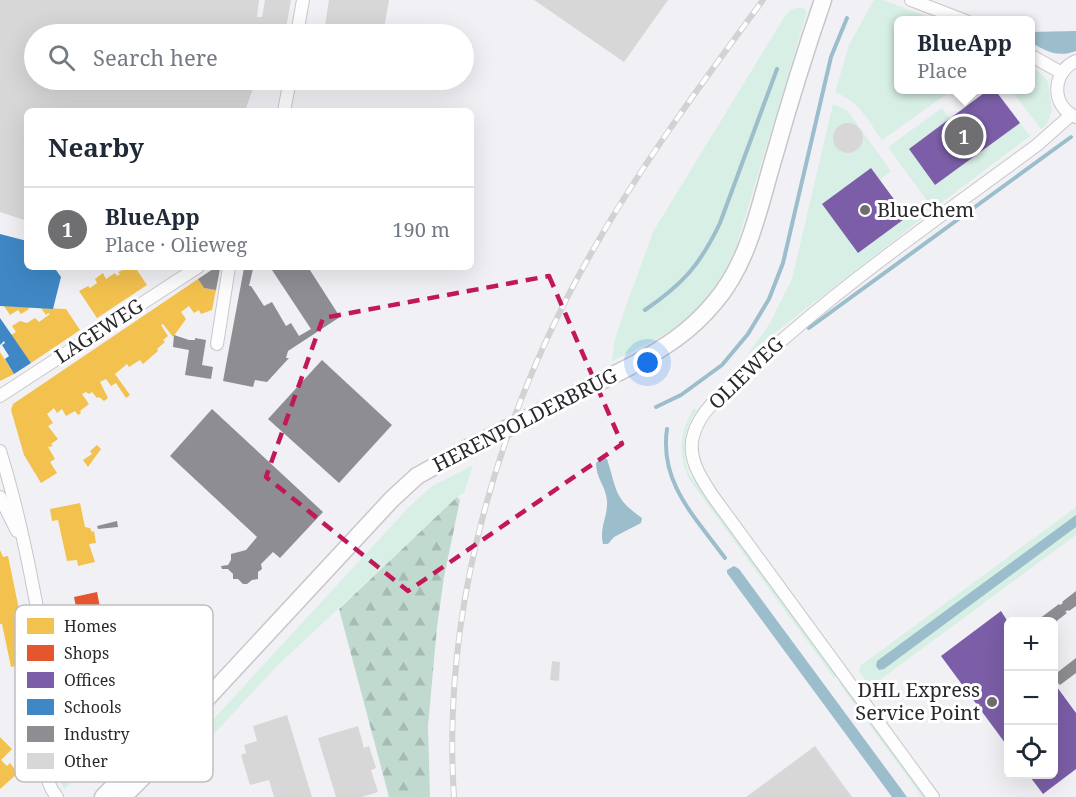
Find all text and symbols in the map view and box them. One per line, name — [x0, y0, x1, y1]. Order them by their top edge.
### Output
popup — [894, 16, 1035, 94]
search box — [24, 24, 474, 90]
text: BlueApp — [917, 27, 1012, 57]
icon: search — [45, 41, 78, 74]
text: Search here — [93, 42, 218, 72]
text: Place — [917, 57, 967, 84]
pin: 1 — [944, 114, 984, 158]
text: Nearby — [48, 129, 144, 165]
place label: BlueChem — [877, 196, 974, 223]
text: BlueApp — [105, 201, 200, 231]
marker: BlueChem — [858, 203, 872, 217]
text: 1 — [62, 216, 73, 243]
text: 190 m — [392, 216, 450, 243]
text: Place · Olieweg — [105, 231, 247, 258]
street label: LAGEWEG — [49, 292, 148, 369]
street label: OLIEWEG — [702, 330, 789, 415]
your location — [633, 348, 662, 377]
street label: HERENPOLDERBRUG — [428, 361, 621, 478]
legend — [15, 605, 213, 782]
text: Homes — [64, 615, 117, 637]
map controls — [1004, 617, 1058, 779]
button: + — [1004, 617, 1058, 671]
text: Shops — [64, 642, 109, 664]
text: Offices — [64, 669, 116, 691]
button: − — [1004, 671, 1058, 725]
place label: DHL Express Service Point — [855, 676, 980, 726]
marker: DHL Express Service Point — [985, 695, 999, 709]
text: Schools — [64, 696, 121, 718]
text: Industry — [64, 723, 131, 745]
button: locate — [1004, 725, 1058, 779]
text: Other — [64, 750, 108, 772]

